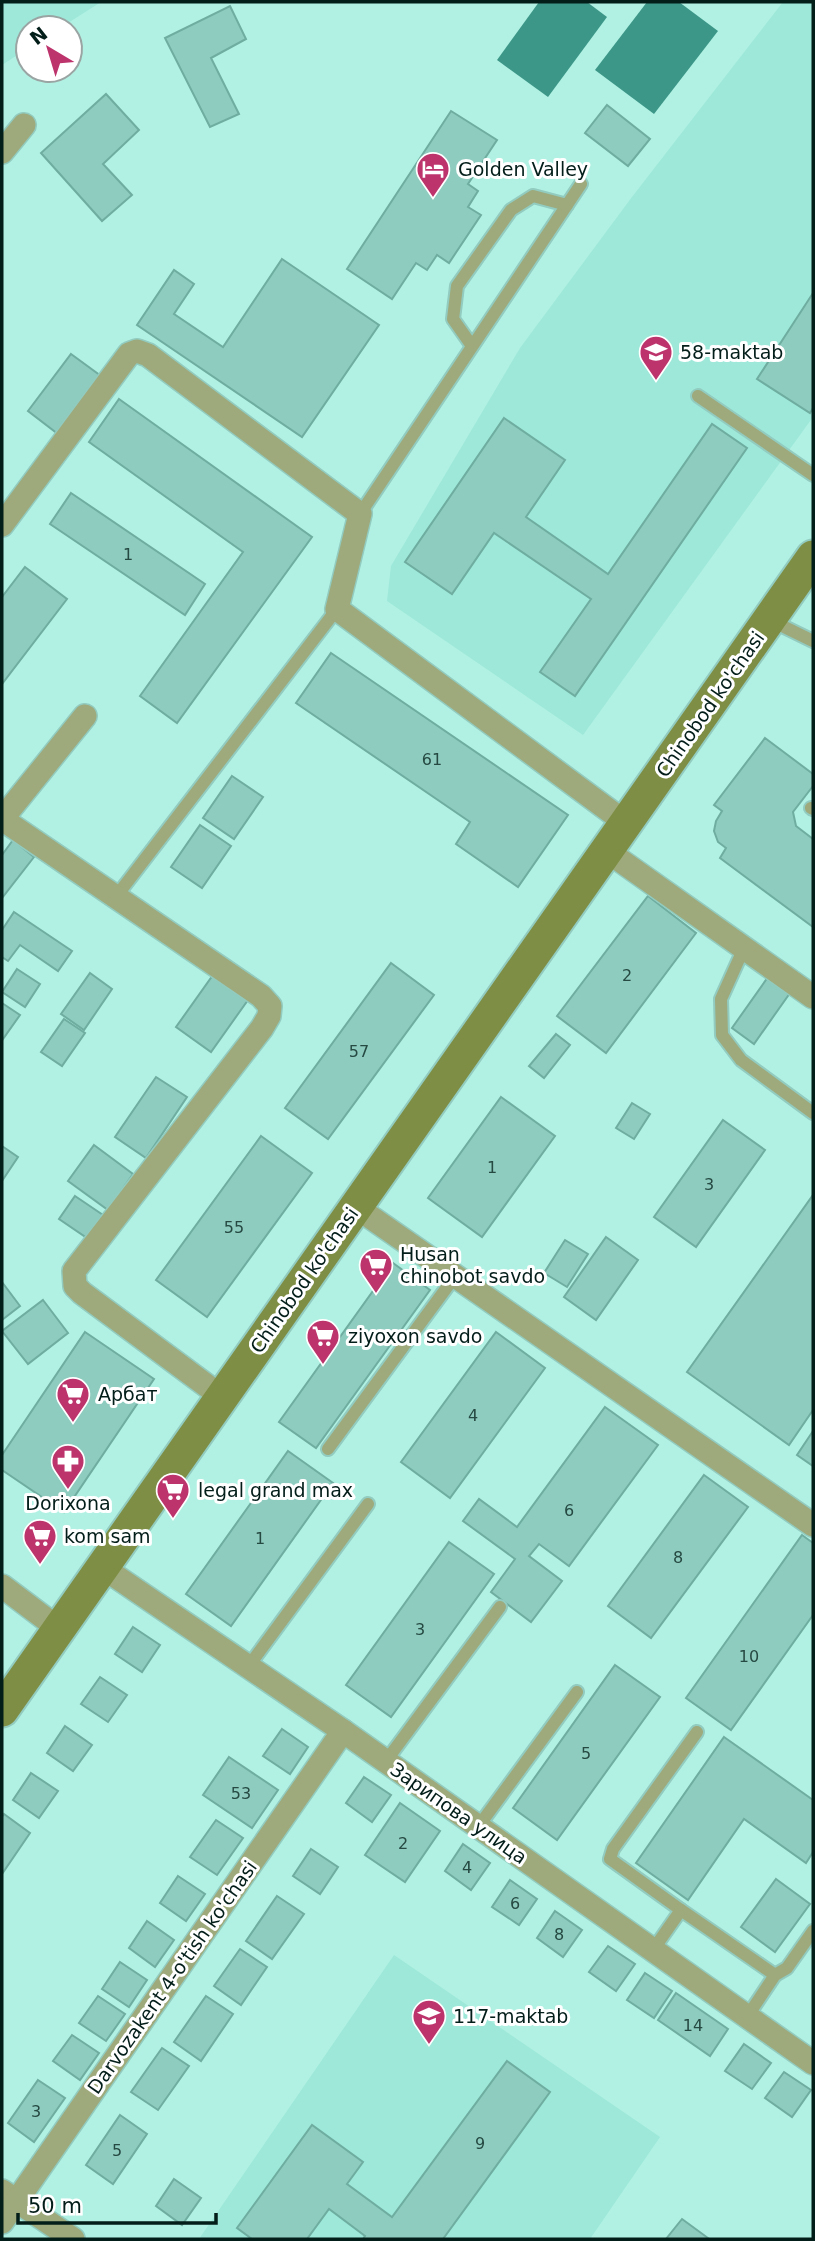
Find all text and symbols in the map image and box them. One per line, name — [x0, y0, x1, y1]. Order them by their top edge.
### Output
north arrow — [14, 14, 84, 84]
text: N — [25, 22, 52, 49]
hotel icon: Golden Valley — [414, 150, 452, 199]
place label: Golden Valley — [458, 158, 588, 180]
school or university icon: 58-maktab — [637, 333, 675, 382]
place label: 58-maktab — [680, 341, 783, 363]
house number: 1 — [123, 545, 133, 564]
street label: Chinobod ko'chasi — [652, 627, 768, 781]
house number: 61 — [422, 750, 442, 769]
house number: 2 — [622, 966, 632, 985]
house number: 57 — [349, 1042, 369, 1061]
house number: 1 — [487, 1158, 497, 1177]
house number: 3 — [704, 1175, 714, 1194]
street label: Chinobod ko'chasi — [246, 1203, 362, 1357]
house number: 55 — [224, 1218, 244, 1237]
place label: Husan chinobot savdo — [400, 1243, 545, 1287]
supermarket icon: Husan chinobot savdo — [357, 1246, 395, 1295]
supermarket icon: ziyoxon savdo — [304, 1317, 342, 1366]
place label: ziyoxon savdo — [348, 1325, 482, 1347]
supermarket icon: Арбат — [54, 1375, 92, 1424]
place label: Арбат — [98, 1383, 158, 1405]
house number: 4 — [468, 1406, 478, 1425]
pharmacy icon: Dorixona — [49, 1442, 87, 1491]
supermarket icon: legal grand max — [154, 1471, 192, 1520]
place label: legal grand max — [198, 1479, 353, 1501]
place label: Dorixona — [25, 1492, 111, 1514]
house number: 6 — [564, 1501, 574, 1520]
supermarket icon: kom sam — [21, 1517, 59, 1566]
place label: kom sam — [64, 1525, 151, 1547]
house number: 1 — [255, 1529, 265, 1548]
house number: 8 — [673, 1548, 683, 1567]
house number: 3 — [415, 1620, 425, 1639]
house number: 10 — [739, 1647, 759, 1666]
house number: 5 — [581, 1744, 591, 1763]
street label: Зарипова улица — [387, 1758, 531, 1868]
house number: 53 — [231, 1784, 251, 1803]
house number: 2 — [398, 1834, 408, 1853]
street label: Darvozakent 4-o'tish ko'chasi — [83, 1856, 261, 2098]
house number: 4 — [462, 1858, 472, 1877]
house number: 6 — [510, 1894, 520, 1913]
house number: 8 — [554, 1925, 564, 1944]
school or university icon: 117-maktab — [410, 1997, 448, 2046]
place label: 117-maktab — [453, 2005, 568, 2027]
house number: 14 — [683, 2016, 703, 2035]
house number: 3 — [31, 2102, 41, 2121]
house number: 9 — [475, 2134, 485, 2153]
house number: 5 — [112, 2141, 122, 2160]
scale bar — [18, 2182, 215, 2226]
text: 50 m — [28, 2194, 82, 2218]

